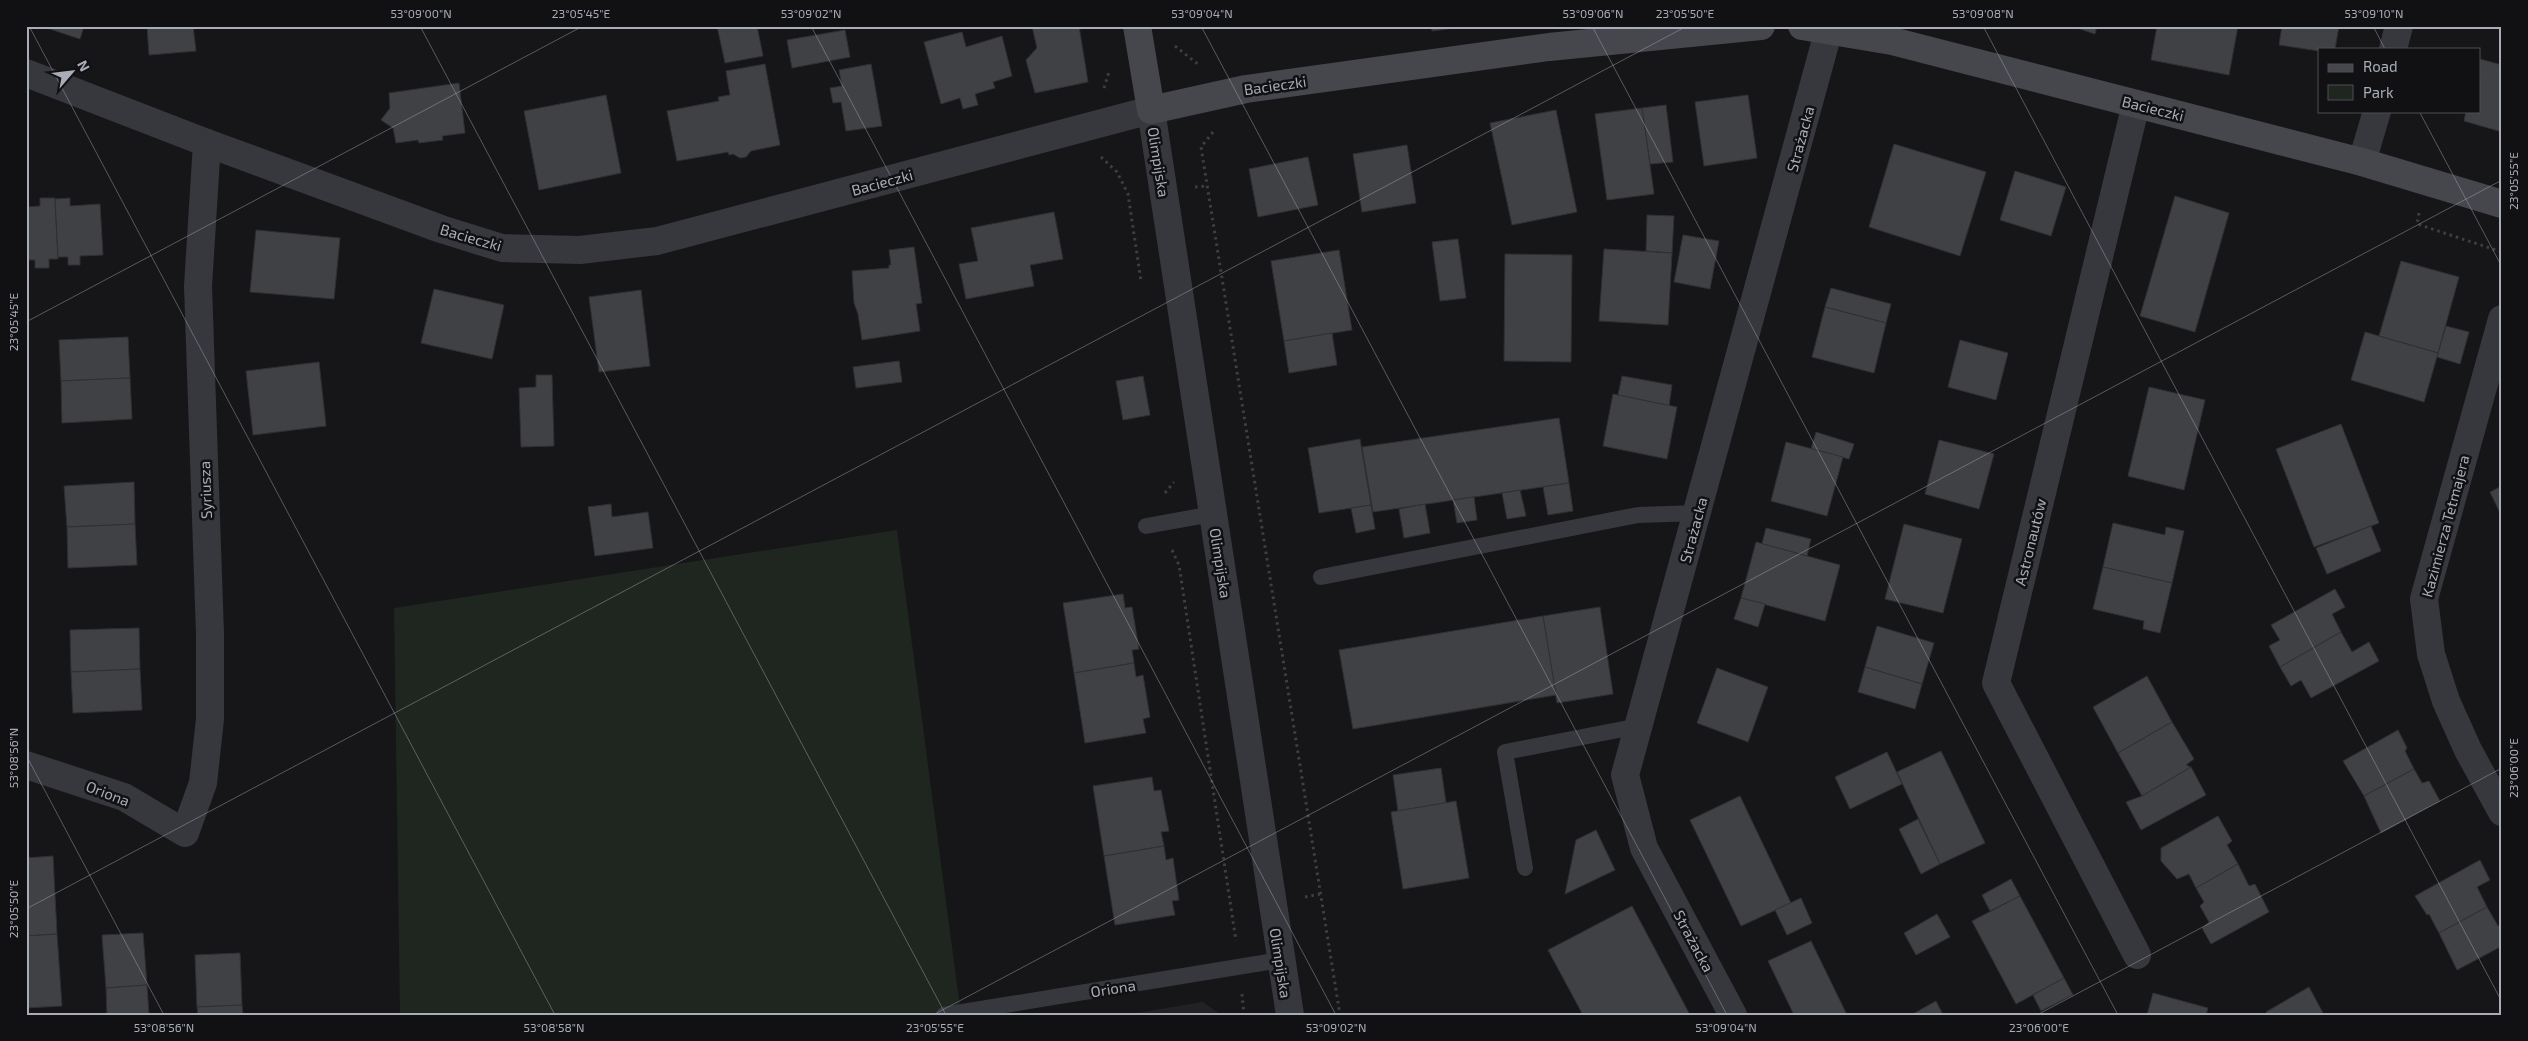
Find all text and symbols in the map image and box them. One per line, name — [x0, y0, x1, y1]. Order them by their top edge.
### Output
text: 53°09'00"N — [390, 6, 452, 20]
text: 23°05'45"E — [552, 6, 611, 20]
text: 53°09'02"N — [781, 6, 841, 20]
text: 53°09'04"N — [1171, 6, 1233, 20]
text: 53°09'06"N — [1563, 6, 1623, 20]
text: 23°05'50"E — [1656, 6, 1715, 20]
text: 53°09'08"N — [1952, 6, 2014, 20]
text: 53°09'10"N — [2345, 6, 2403, 20]
north arrow — [48, 48, 98, 98]
legend — [2318, 48, 2480, 112]
text: N — [74, 57, 94, 74]
text: Road — [2363, 57, 2398, 75]
street label: Bacieczki — [1243, 72, 1307, 98]
text: Park — [2363, 83, 2394, 101]
street label: Bacieczki — [2120, 92, 2186, 124]
street label: Strażacka — [1783, 104, 1817, 174]
street label: Olimpijska — [1144, 126, 1173, 199]
text: 23°05'55"E — [2506, 152, 2520, 210]
street label: Bacieczki — [849, 165, 915, 199]
street label: Bacieczki — [438, 220, 504, 254]
text: 23°05'45"E — [6, 292, 20, 351]
street label: Kazimierza Tetmajera — [2417, 453, 2474, 599]
street label: Syriusza — [195, 461, 215, 519]
street label: Strażacka — [1676, 495, 1710, 565]
street label: Astronautów — [2010, 497, 2050, 587]
street label: Olimpijska — [1206, 527, 1235, 600]
text: 53°08'56"N — [6, 728, 20, 788]
text: 23°06'00"E — [2506, 738, 2520, 798]
street label: Oriona — [84, 776, 132, 810]
text: 23°05'50"E — [6, 879, 20, 938]
street label: Strażacka — [1670, 907, 1718, 975]
street label: Olimpijska — [1266, 927, 1295, 1000]
street label: Oriona — [1089, 976, 1137, 1000]
text: 53°08'56"N — [134, 1020, 194, 1034]
text: 53°08'58"N — [524, 1020, 584, 1034]
text: 23°05'55"E — [906, 1020, 964, 1034]
text: 53°09'02"N — [1306, 1020, 1366, 1034]
text: 53°09'04"N — [1695, 1020, 1757, 1034]
text: 23°06'00"E — [2009, 1020, 2069, 1034]

